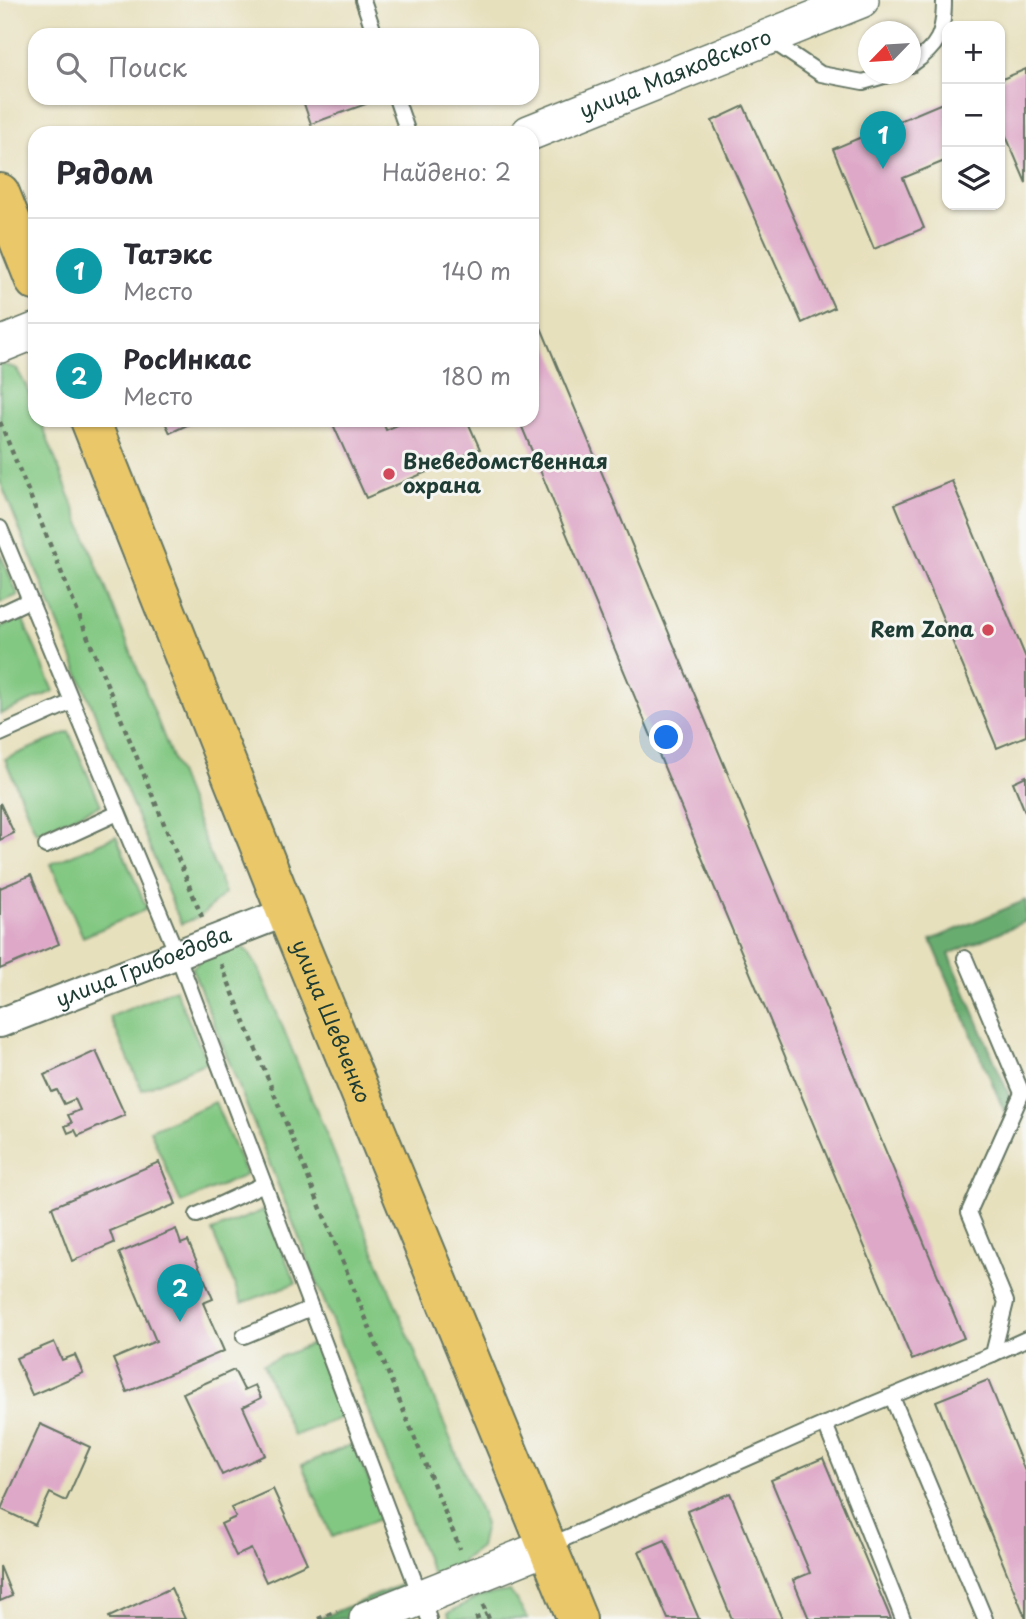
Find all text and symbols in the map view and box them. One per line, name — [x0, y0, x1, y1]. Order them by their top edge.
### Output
street label: улица Маяковского — [574, 19, 776, 125]
north arrow — [858, 21, 921, 84]
map controls — [942, 21, 1005, 210]
button: + — [942, 21, 1005, 84]
search box — [28, 28, 539, 105]
text: Поиск — [108, 47, 187, 86]
icon: search — [52, 48, 90, 86]
button: − — [942, 84, 1005, 147]
pin: 1 — [860, 111, 906, 169]
button: layers — [942, 147, 1005, 210]
text: Рядом — [56, 149, 154, 194]
text: Найдено: 2 — [382, 154, 511, 189]
text: Татэкс — [123, 234, 213, 273]
text: 1 — [74, 253, 85, 288]
text: 140 m — [442, 253, 511, 288]
text: Место — [123, 273, 193, 308]
text: РосИнкас — [123, 339, 252, 378]
text: 2 — [71, 358, 87, 393]
text: 180 m — [442, 358, 511, 393]
text: Место — [123, 378, 193, 413]
place label: Вневедомственная охрана — [403, 444, 608, 500]
marker: Вневедомственная охрана — [381, 466, 397, 482]
place label: Rem Zona — [871, 612, 974, 644]
marker: Rem Zona — [980, 622, 996, 638]
your location — [649, 720, 683, 754]
street label: улица Грибоедова — [50, 917, 235, 1014]
street label: улица Шевченко — [285, 934, 381, 1107]
pin: 2 — [157, 1264, 203, 1322]

